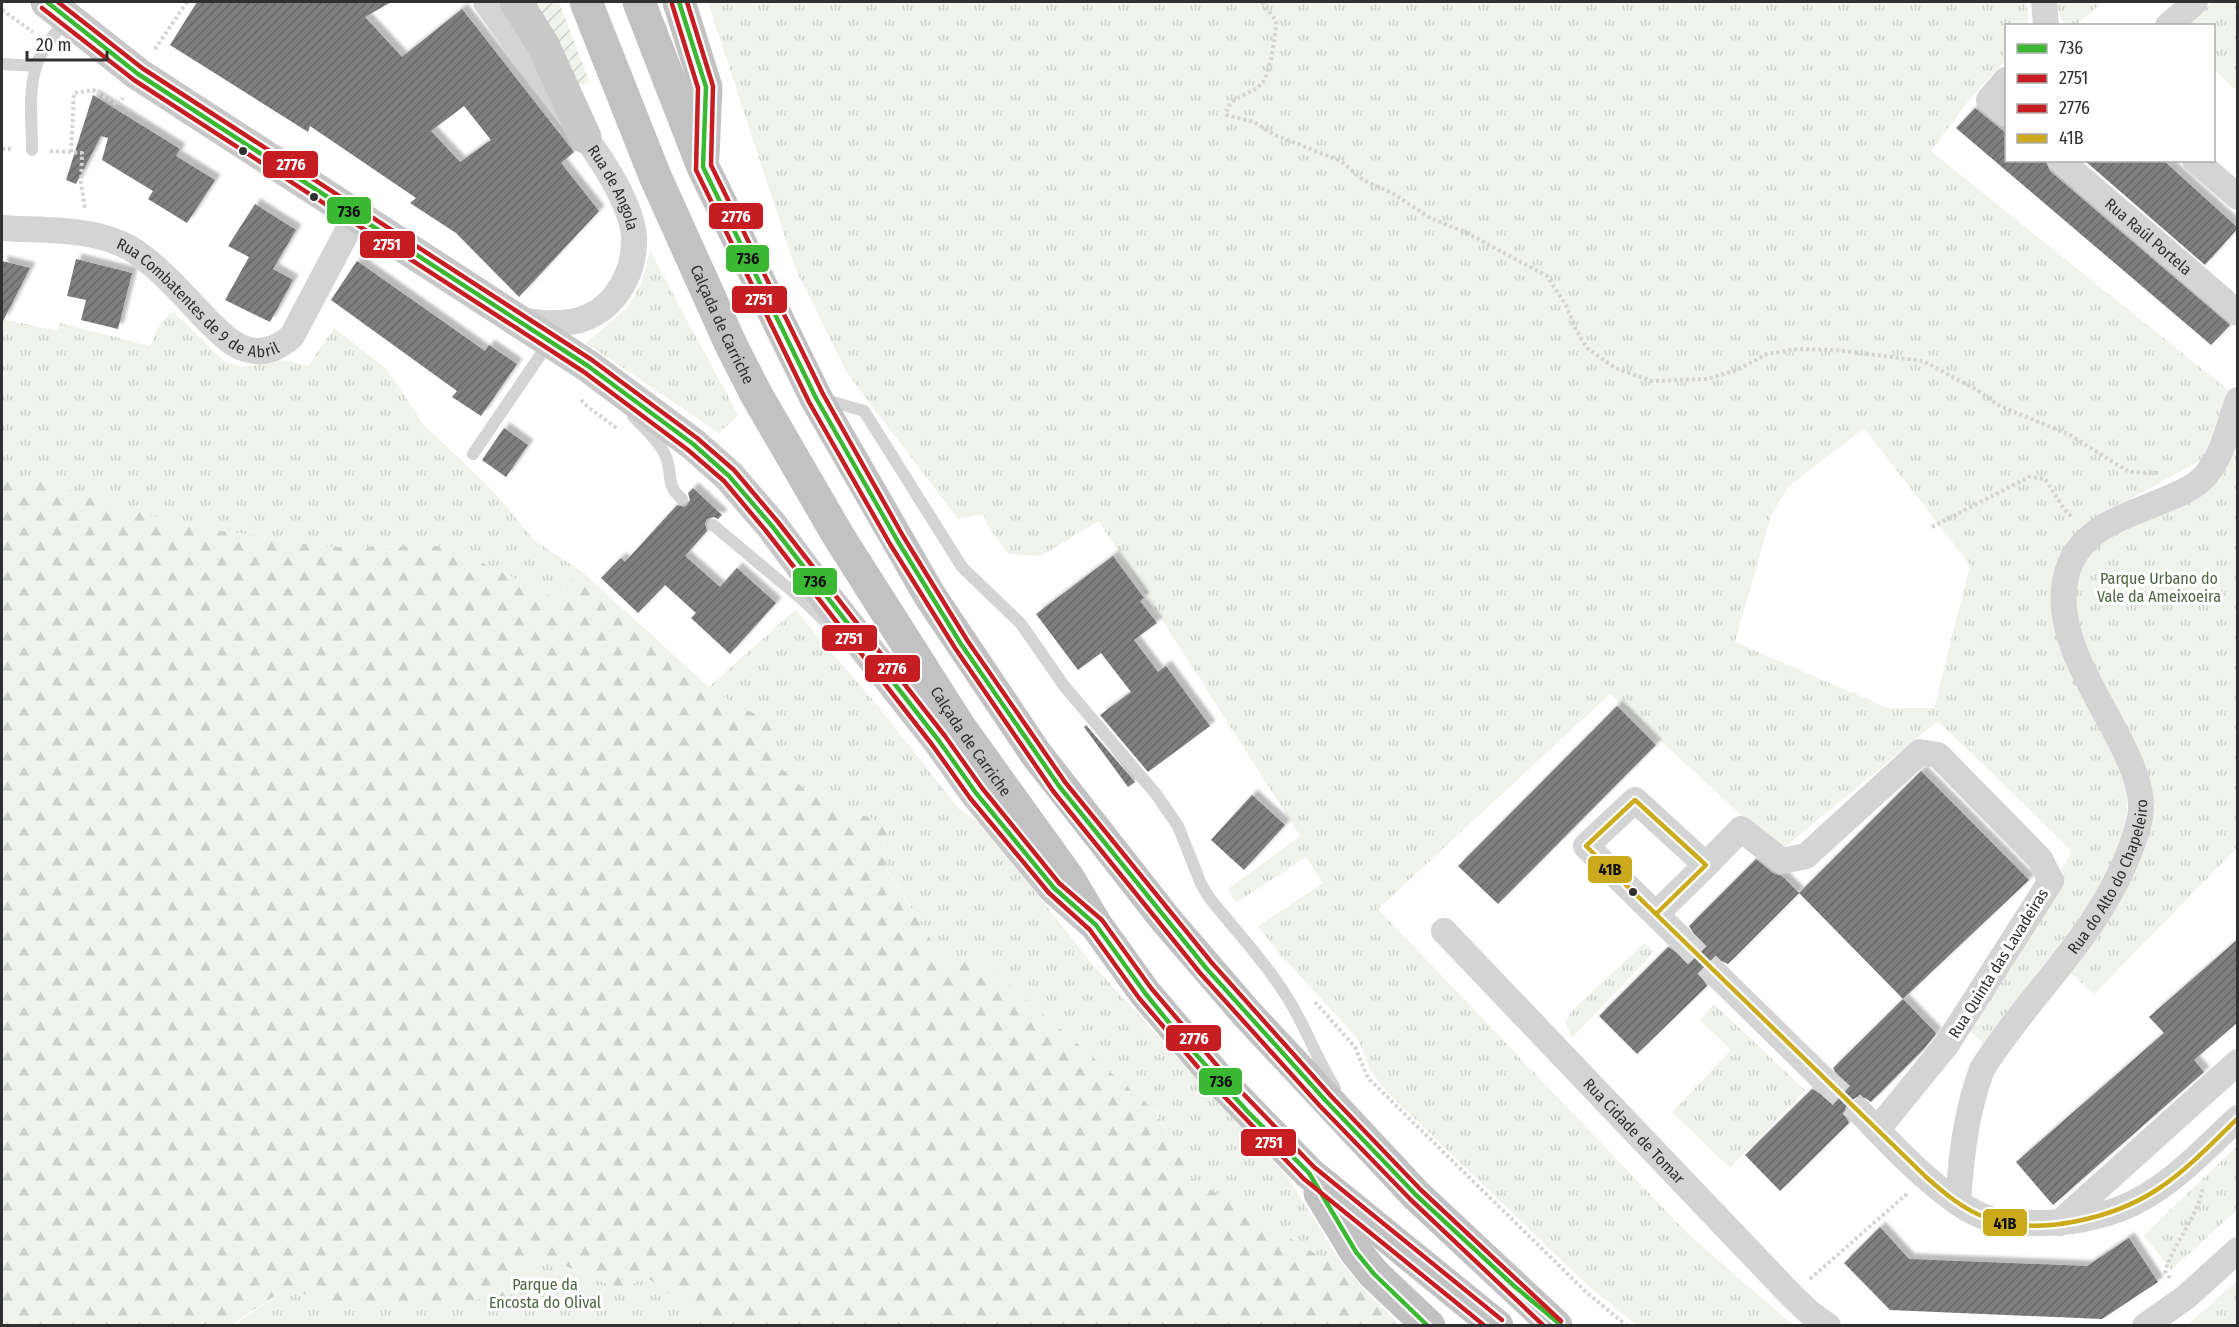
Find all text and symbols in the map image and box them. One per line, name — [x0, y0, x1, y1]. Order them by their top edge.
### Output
scale bar — [27, 24, 106, 62]
legend — [2005, 24, 2215, 162]
text: 20 m — [36, 34, 71, 56]
text: 736 — [2059, 37, 2083, 59]
text: 2751 — [2059, 67, 2088, 89]
text: 2776 — [2059, 97, 2090, 119]
text: 41B — [2059, 127, 2084, 149]
street label: Rua de Angola — [584, 141, 642, 232]
unlabelled marker — [237, 145, 249, 157]
line badge: 2776 — [262, 150, 319, 179]
text: 2776 — [275, 155, 306, 174]
unlabelled marker — [308, 191, 320, 203]
street label: Rua Raúl Portela — [2101, 194, 2196, 279]
line badge: 736 — [326, 196, 372, 225]
text: 736 — [338, 202, 360, 221]
line badge: 2776 — [708, 202, 764, 230]
text: 2776 — [720, 207, 751, 226]
line badge: 2751 — [359, 230, 416, 259]
street label: Rua Combatentes de 9 de Abril — [114, 234, 282, 361]
text: 2751 — [372, 235, 401, 254]
line badge: 736 — [725, 244, 770, 273]
text: 736 — [737, 249, 759, 268]
street label: Calçada de Carriche — [686, 262, 758, 387]
line badge: 2751 — [731, 285, 788, 314]
text: 2751 — [744, 290, 773, 309]
line badge: 736 — [792, 567, 838, 596]
park label: Parque Urbano do Vale da Ameixoeira — [2097, 569, 2221, 606]
text: 736 — [804, 572, 826, 591]
line badge: 2751 — [821, 624, 878, 652]
text: 2751 — [834, 629, 863, 648]
line badge: 2776 — [864, 654, 921, 683]
text: 2776 — [876, 659, 907, 678]
street label: Calçada de Carriche — [926, 683, 1015, 800]
street label: Rua do Alto do Chapeleiro — [2064, 799, 2151, 958]
line badge: 41B — [1587, 855, 1633, 884]
text: 41B — [1599, 860, 1621, 879]
street label: Rua Quinta das Lavadeiras — [1945, 885, 2052, 1042]
unlabelled marker — [1627, 886, 1639, 898]
line badge: 2776 — [1165, 1024, 1222, 1052]
text: 2776 — [1178, 1029, 1209, 1048]
line badge: 736 — [1198, 1067, 1243, 1096]
text: 736 — [1210, 1072, 1232, 1091]
street label: Rua Cidade de Tomar — [1579, 1074, 1689, 1188]
line badge: 2751 — [1240, 1128, 1297, 1157]
text: 2751 — [1254, 1133, 1283, 1152]
line badge: 41B — [1982, 1208, 2028, 1237]
text: 41B — [1994, 1214, 2016, 1233]
park label: Parque da Encosta do Olival — [489, 1275, 601, 1312]

